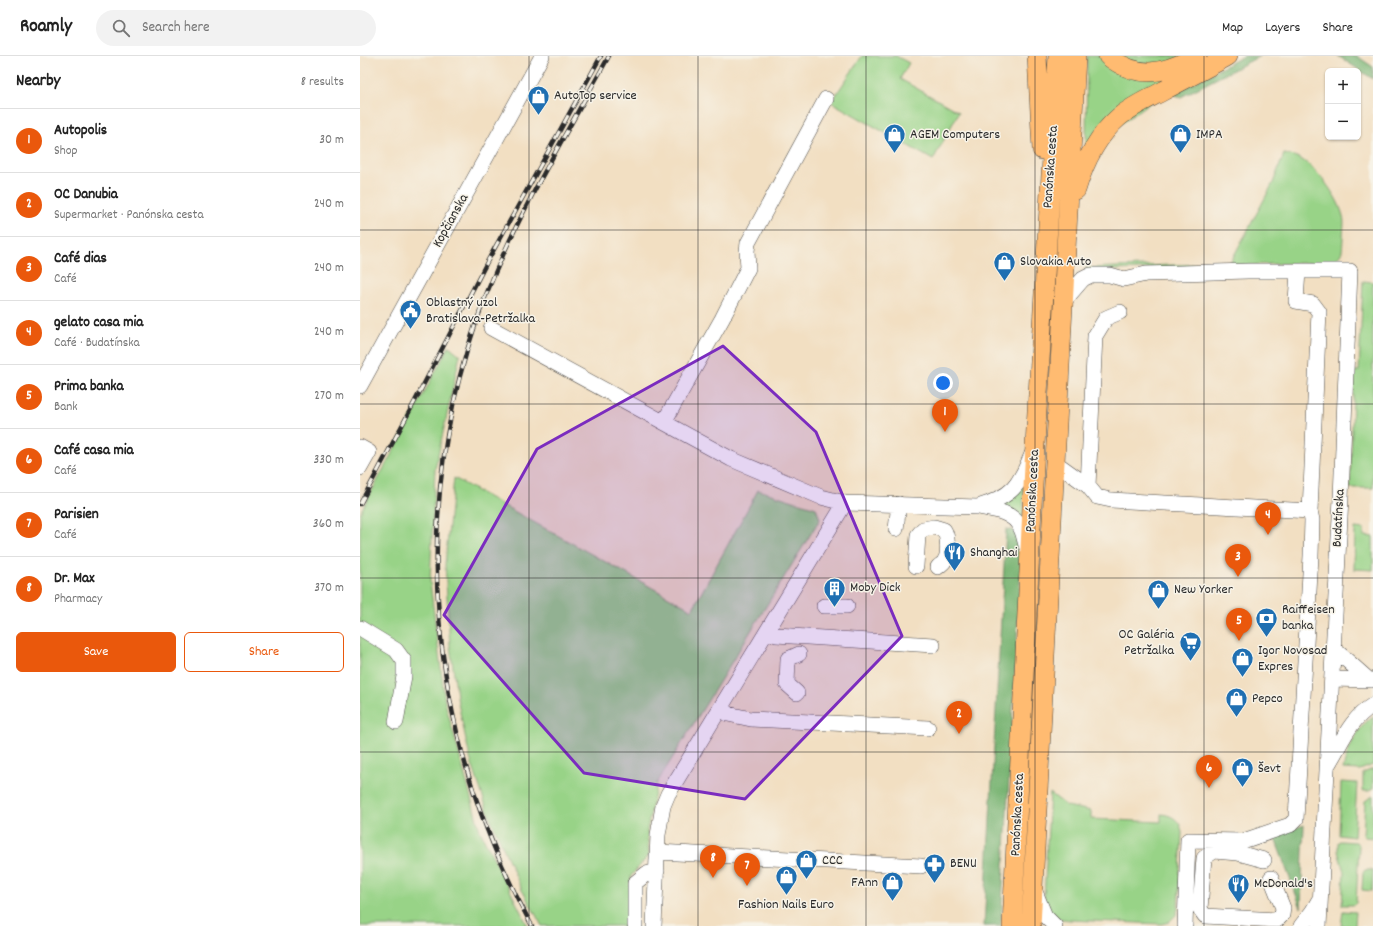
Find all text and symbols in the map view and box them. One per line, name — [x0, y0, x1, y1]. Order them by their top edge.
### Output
search box — [96, 10, 376, 46]
text: Roamly — [20, 14, 72, 41]
icon: search — [110, 17, 132, 39]
text: Search here — [142, 17, 210, 39]
text: Map — [1222, 18, 1243, 38]
text: Layers — [1265, 18, 1300, 38]
text: Share — [1322, 18, 1353, 38]
map controls — [1325, 68, 1361, 140]
button: + — [1325, 68, 1361, 104]
text: Nearby — [16, 70, 60, 94]
text: 8 results — [301, 73, 344, 92]
shop icon: AutoTop service — [526, 83, 552, 116]
place label: AutoTop service — [554, 86, 637, 106]
button: − — [1325, 104, 1361, 140]
text: Autopolis — [54, 120, 107, 142]
shop icon: AGEM Computers — [882, 122, 908, 155]
shop icon: IMPA — [1167, 122, 1193, 155]
place label: AGEM Computers — [910, 125, 1000, 145]
street label: Panónska cesta — [1038, 125, 1064, 209]
place label: IMPA — [1196, 125, 1223, 145]
text: 1 — [28, 131, 30, 150]
text: 30 m — [319, 131, 344, 150]
text: Shop — [54, 142, 77, 161]
text: OC Danubia — [54, 184, 118, 206]
street label: Kopčianska — [428, 190, 474, 251]
text: 2 — [26, 195, 32, 214]
text: 240 m — [314, 195, 344, 214]
text: Supermarket · Panónska cesta — [54, 206, 204, 225]
text: Café dias — [54, 248, 107, 270]
shop icon: Slovakia Auto — [992, 249, 1018, 282]
place label: Slovakia Auto — [1020, 252, 1091, 272]
text: 3 — [26, 259, 32, 278]
text: 240 m — [314, 259, 344, 278]
text: Café — [54, 270, 77, 289]
place label: Oblastný uzol Bratislava-Petržalka — [426, 293, 535, 329]
public building icon: Oblastný uzol Bratislava-Petržalka — [397, 298, 423, 331]
text: gelato casa mia — [54, 312, 143, 334]
text: 4 — [26, 323, 32, 342]
text: 240 m — [314, 323, 344, 342]
text: Café · Budatínska — [54, 334, 140, 353]
your location — [933, 373, 953, 393]
text: Prima banka — [54, 376, 124, 398]
text: 5 — [26, 387, 32, 406]
text: 270 m — [314, 387, 344, 406]
text: Bank — [54, 398, 78, 417]
pin: 1 — [932, 399, 958, 432]
text: Café casa mia — [54, 440, 134, 462]
street label: Panónska cesta — [1021, 449, 1045, 533]
text: 6 — [26, 451, 32, 470]
text: 330 m — [313, 451, 344, 470]
text: Café — [54, 462, 77, 481]
street label: Budatínska — [1327, 488, 1351, 548]
pin: 4 — [1255, 502, 1281, 535]
text: Parisien — [54, 504, 99, 526]
text: 7 — [27, 515, 31, 534]
text: 360 m — [313, 515, 344, 534]
text: Café — [54, 526, 77, 545]
restaurant icon: Shanghai — [941, 540, 967, 573]
place label: Shanghai — [970, 543, 1018, 563]
pin: 3 — [1225, 544, 1251, 577]
text: Dr. Max — [54, 568, 95, 590]
building icon: Moby Dick — [822, 575, 848, 608]
shop icon: New Yorker — [1146, 577, 1172, 610]
place label: Moby Dick — [850, 578, 901, 598]
text: 8 — [26, 579, 32, 598]
text: 370 m — [314, 579, 344, 598]
place label: New Yorker — [1174, 580, 1234, 600]
text: Pharmacy — [54, 590, 102, 609]
place label: Raiffeisen banka — [1282, 600, 1335, 636]
bank icon: Raiffeisen banka — [1254, 605, 1280, 638]
pin: 5 — [1226, 608, 1252, 641]
place label: OC Galéria Petržalka — [1119, 625, 1174, 661]
supermarket icon: OC Galéria Petržalka — [1177, 630, 1203, 663]
button: Save — [16, 632, 176, 672]
button: Share — [184, 632, 344, 672]
place label: Igor Novosad Expres — [1258, 641, 1327, 677]
shop icon: Igor Novosad Expres — [1229, 646, 1255, 679]
shop icon: Pepco — [1223, 686, 1249, 719]
place label: Pepco — [1252, 689, 1283, 709]
pin: 2 — [946, 701, 972, 734]
pin: 6 — [1196, 755, 1222, 788]
shop icon: Ševt — [1230, 756, 1256, 789]
place label: Ševt — [1258, 759, 1281, 779]
street label: Panónska cesta — [1006, 773, 1030, 857]
pin: 8 — [700, 845, 726, 878]
shop icon: CCC — [793, 848, 819, 881]
place label: CCC — [822, 851, 843, 871]
pharmacy icon: BENU — [921, 851, 947, 884]
pin: 7 — [734, 853, 760, 886]
place label: BENU — [950, 854, 977, 874]
shop icon: Fashion Nails Euro — [773, 864, 799, 897]
shop icon: FAnn — [880, 870, 906, 903]
restaurant icon: McDonald's — [1225, 871, 1251, 904]
place label: FAnn — [851, 873, 878, 893]
place label: McDonald's — [1254, 874, 1313, 894]
place label: Fashion Nails Euro — [738, 895, 834, 915]

